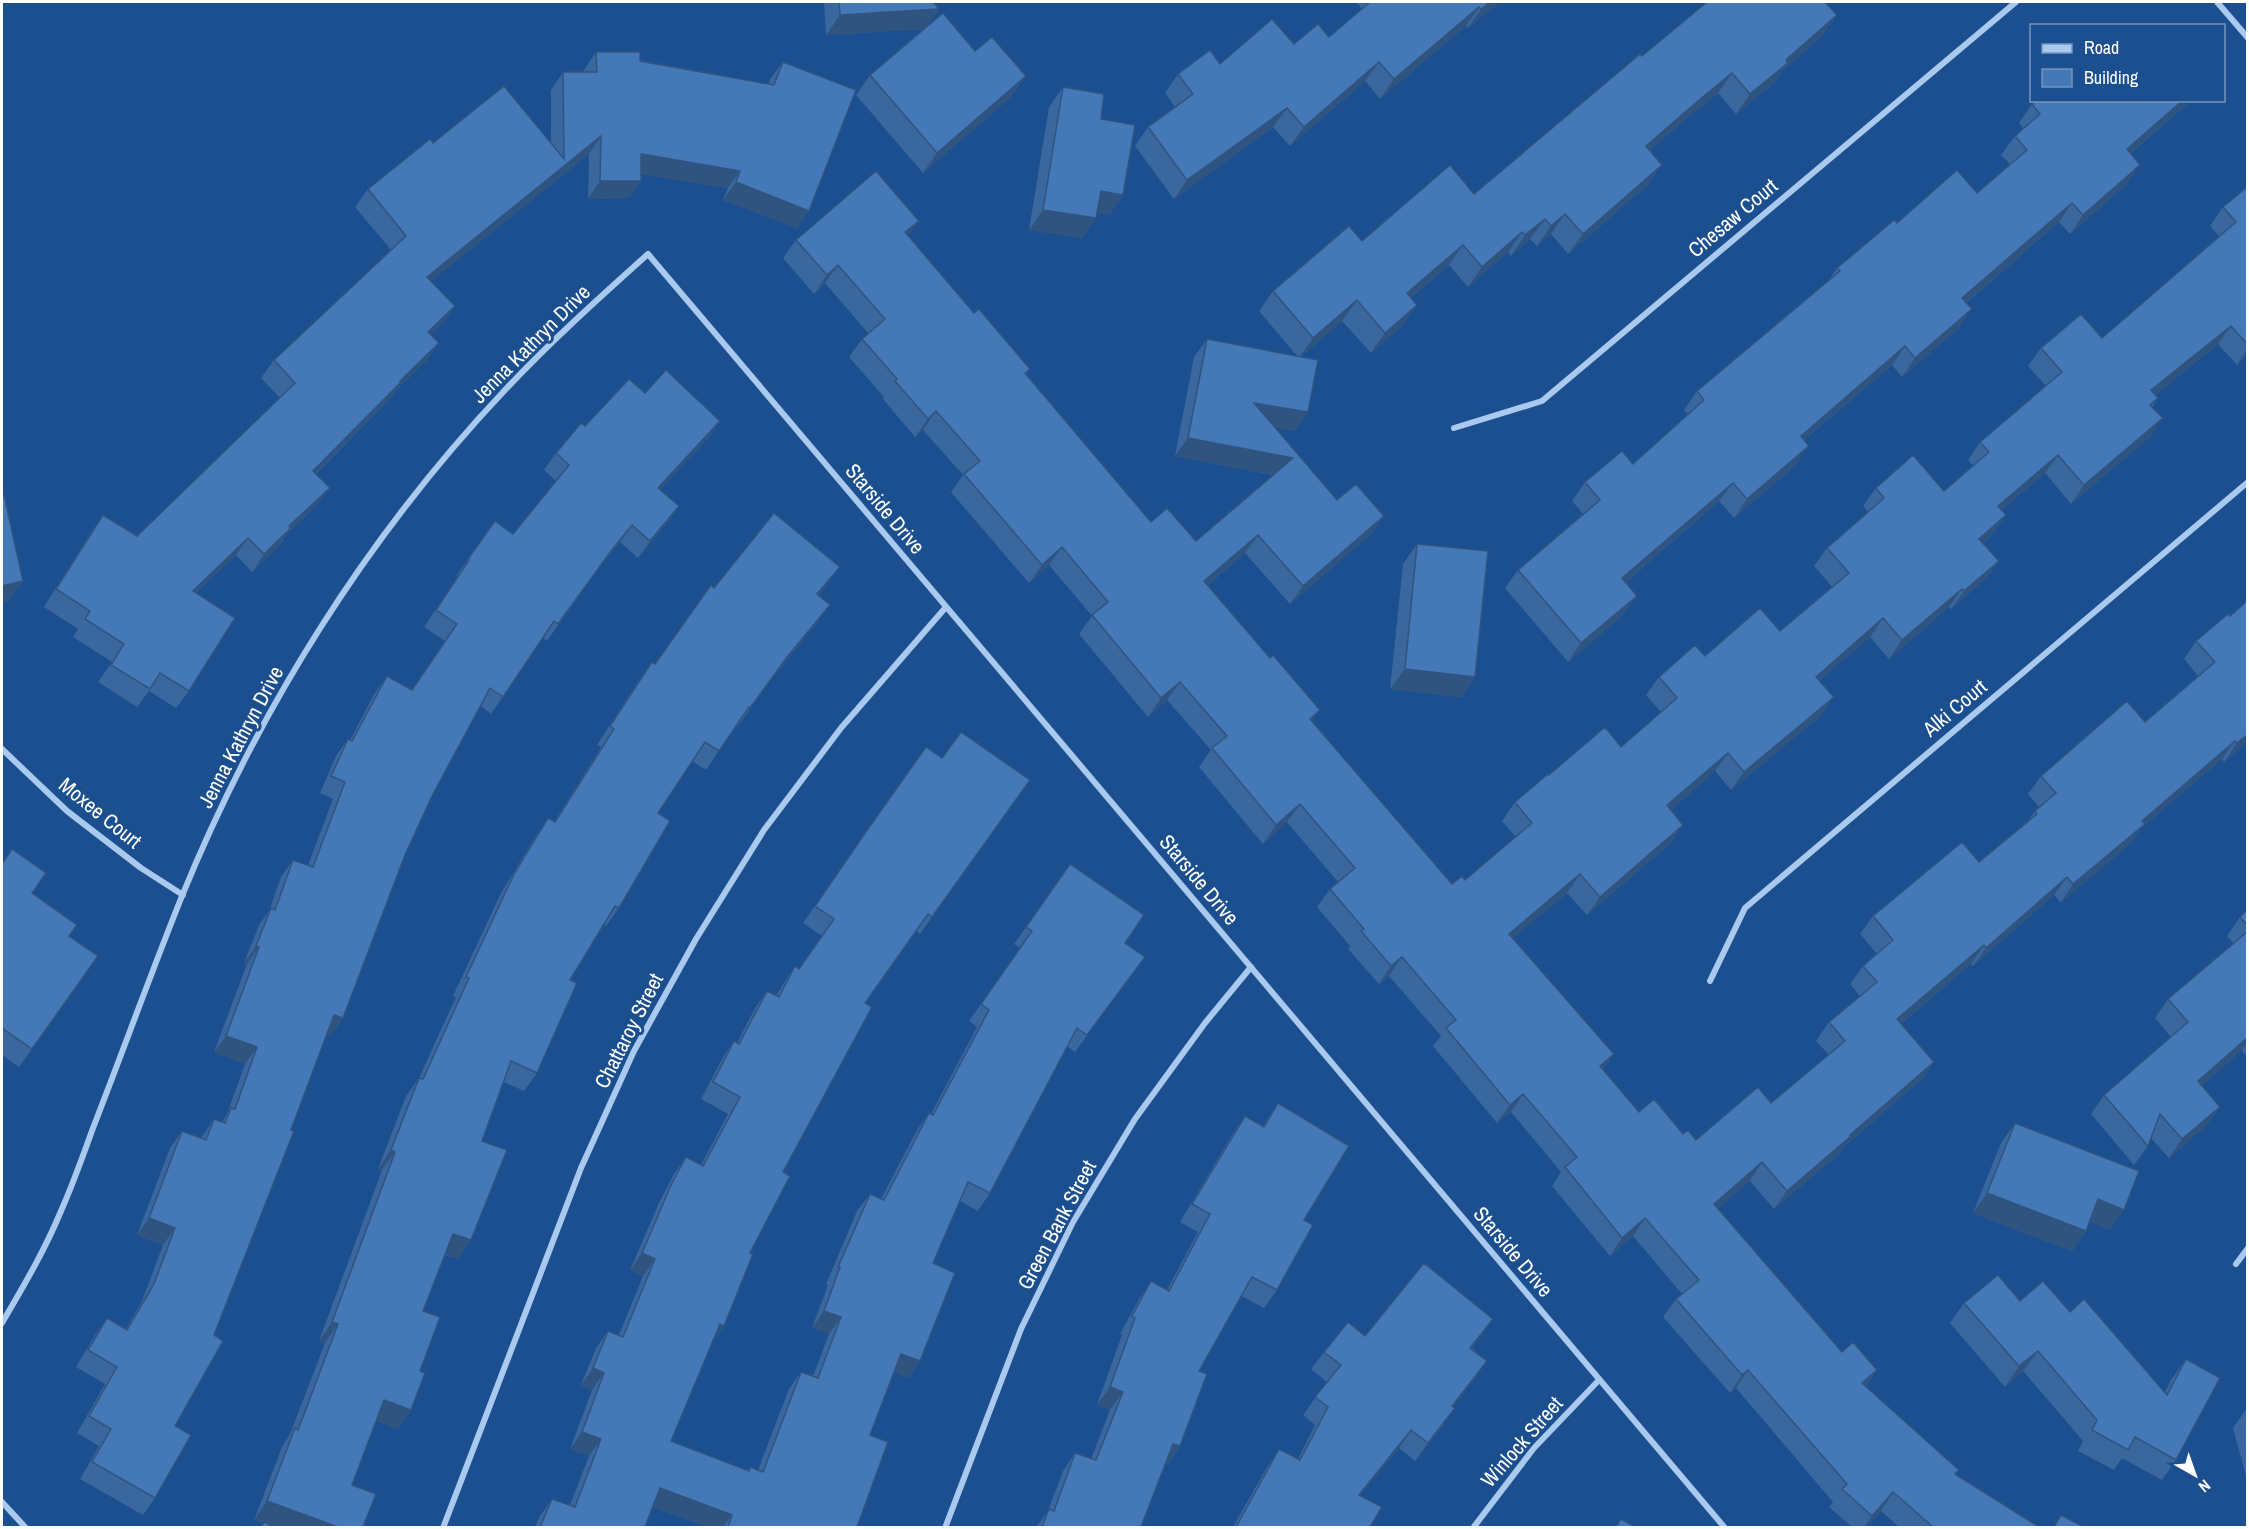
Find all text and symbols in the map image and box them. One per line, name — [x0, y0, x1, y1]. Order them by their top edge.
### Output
legend — [2030, 24, 2225, 102]
text: Road — [2084, 35, 2119, 60]
text: Building — [2084, 65, 2139, 90]
street label: Chesaw Court — [1682, 171, 1784, 264]
street label: Jenna Kathryn Drive — [465, 278, 596, 409]
street label: Starside Drive — [839, 457, 932, 560]
street label: Jenna Kathryn Drive — [191, 661, 290, 813]
street label: Alki Court — [1916, 672, 1993, 744]
street label: Moxee Court — [53, 770, 148, 855]
street label: Starside Drive — [1153, 828, 1246, 931]
street label: Chattaroy Street — [587, 968, 670, 1093]
street label: Green Bank Street — [1010, 1155, 1103, 1295]
street label: Starside Drive — [1467, 1200, 1560, 1303]
street label: Winlock Street — [1474, 1390, 1569, 1493]
north arrow — [2165, 1445, 2225, 1505]
text: N — [2194, 1475, 2215, 1498]

